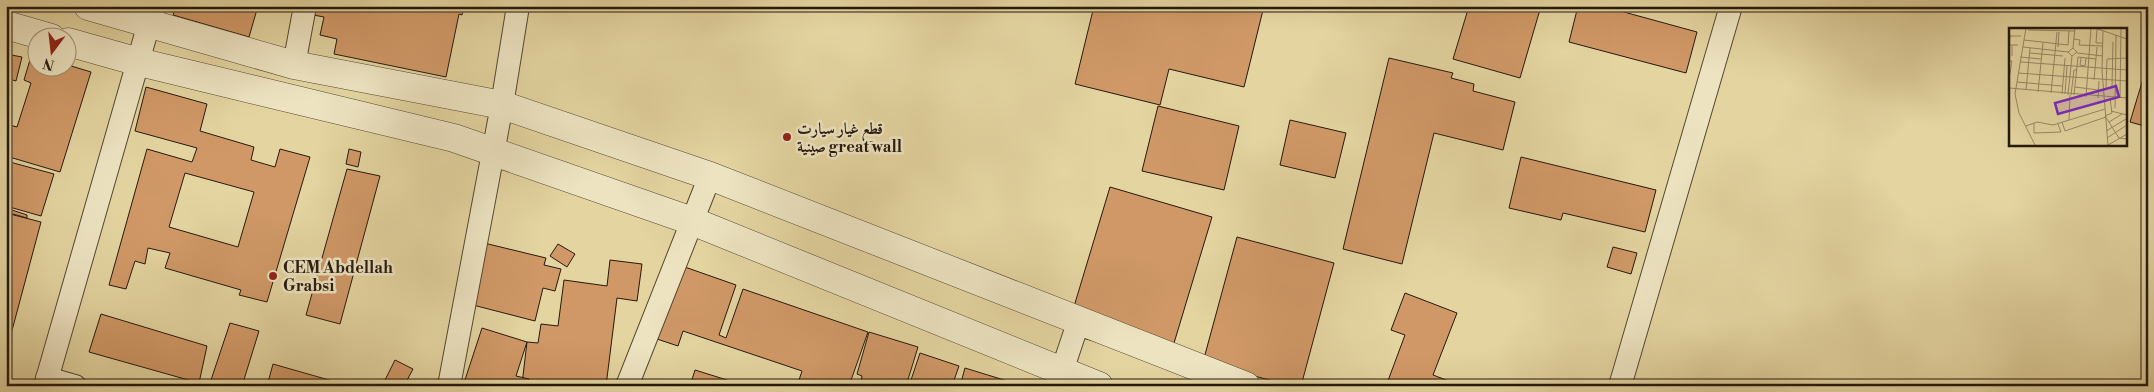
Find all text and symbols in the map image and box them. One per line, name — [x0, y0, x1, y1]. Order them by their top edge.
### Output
north arrow — [28, 28, 78, 78]
inset map — [2009, 28, 2126, 145]
text: N — [41, 53, 57, 74]
place label: قطع غيار سيارت صينية great wall — [797, 119, 903, 157]
marker: قطع غيار سيارت صينية great wall — [781, 131, 793, 143]
place label: CEM Abdellah Grabsi — [283, 258, 393, 296]
marker: CEM Abdellah Grabsi — [267, 270, 279, 282]

